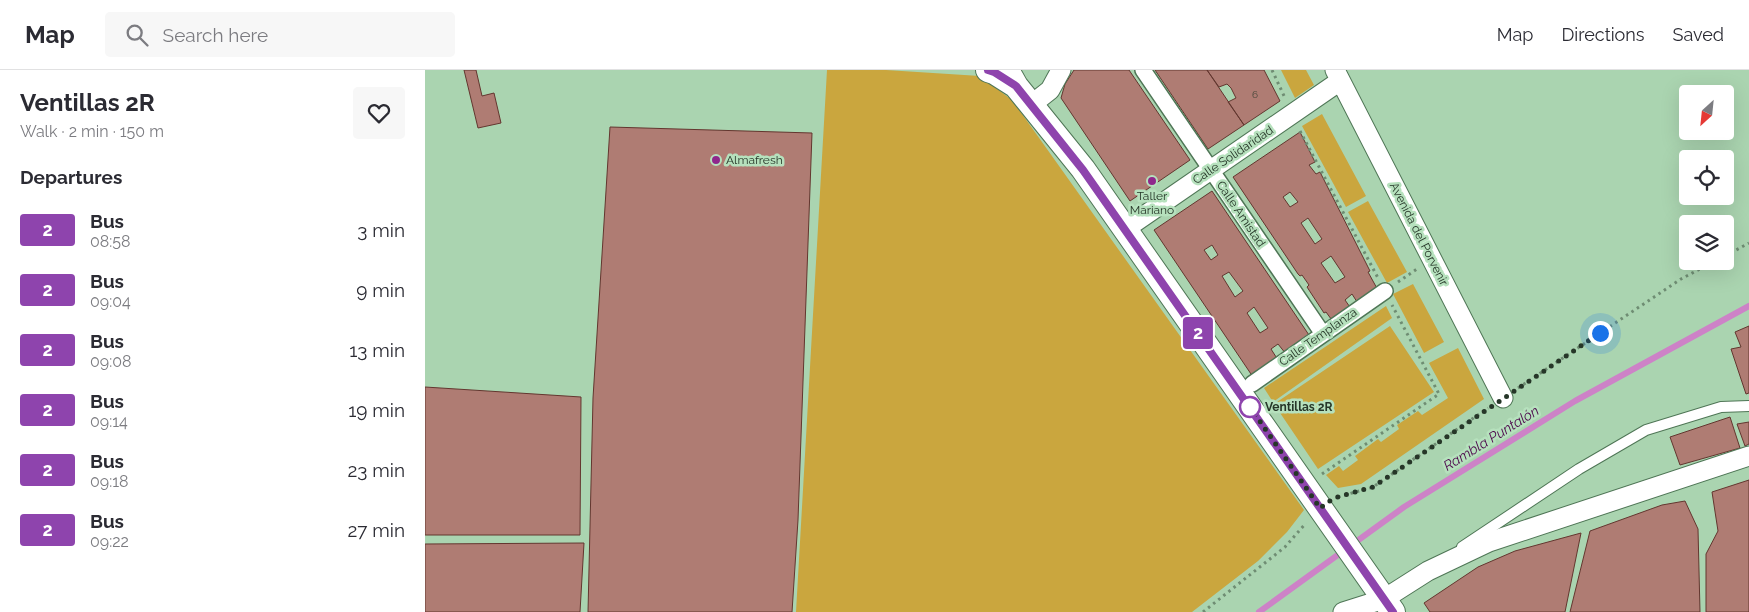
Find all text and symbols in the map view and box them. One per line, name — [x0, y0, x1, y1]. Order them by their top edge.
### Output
search box — [105, 12, 455, 57]
text: Map — [25, 20, 75, 49]
icon: search — [123, 21, 151, 49]
text: Search here — [163, 24, 268, 46]
text: Map — [1497, 24, 1533, 45]
text: Directions — [1561, 24, 1645, 45]
text: Saved — [1673, 24, 1724, 45]
north arrow — [1679, 85, 1734, 140]
map controls — [1679, 85, 1734, 270]
button: heart — [353, 87, 405, 139]
text: Ventillas 2R — [20, 88, 155, 117]
house number: 6 — [1252, 89, 1258, 100]
text: Walk · 2 min · 150 m — [20, 122, 164, 141]
street label: Calle Solidaridad — [1190, 123, 1276, 187]
button: locate — [1679, 150, 1734, 205]
place label: Almafresh — [726, 153, 783, 167]
marker: Almafresh — [710, 154, 722, 166]
text: Departures — [20, 166, 122, 188]
marker: Taller Mariano — [1146, 175, 1158, 187]
street label: Calle Amistad — [1214, 178, 1268, 250]
street label: Avenida del Porvenir — [1387, 180, 1451, 289]
place label: Taller Mariano — [1130, 189, 1174, 217]
text: Bus — [90, 210, 124, 232]
button: layers — [1679, 215, 1734, 270]
text: 2 — [42, 219, 53, 240]
text: 3 min — [357, 219, 405, 241]
text: 08:58 — [90, 232, 131, 251]
text: Bus — [90, 270, 124, 292]
text: 2 — [42, 279, 53, 300]
text: 9 min — [356, 279, 405, 301]
text: 09:04 — [90, 292, 131, 311]
street label: Calle Templanza — [1276, 305, 1360, 369]
line badge: 2 — [1182, 317, 1214, 349]
your location — [1588, 321, 1613, 346]
text: 2 — [1193, 322, 1203, 343]
text: Bus — [90, 330, 124, 352]
text: 2 — [42, 339, 53, 360]
text: 13 min — [349, 339, 405, 361]
text: 09:08 — [90, 352, 131, 371]
text: Bus — [90, 390, 124, 412]
marker: Ventillas 2R — [1239, 396, 1261, 418]
text: 2 — [42, 399, 53, 420]
text: 19 min — [348, 399, 405, 421]
place label: Ventillas 2R — [1265, 400, 1332, 414]
water label: Rambla Puntalón — [1440, 402, 1542, 474]
text: 09:14 — [90, 412, 128, 431]
text: Bus — [90, 450, 124, 472]
text: 2 — [42, 459, 53, 480]
text: 23 min — [347, 459, 405, 481]
text: 09:18 — [90, 472, 129, 491]
text: Bus — [90, 510, 124, 532]
text: 2 — [42, 519, 53, 540]
text: 27 min — [347, 519, 405, 541]
text: 09:22 — [90, 532, 129, 551]

